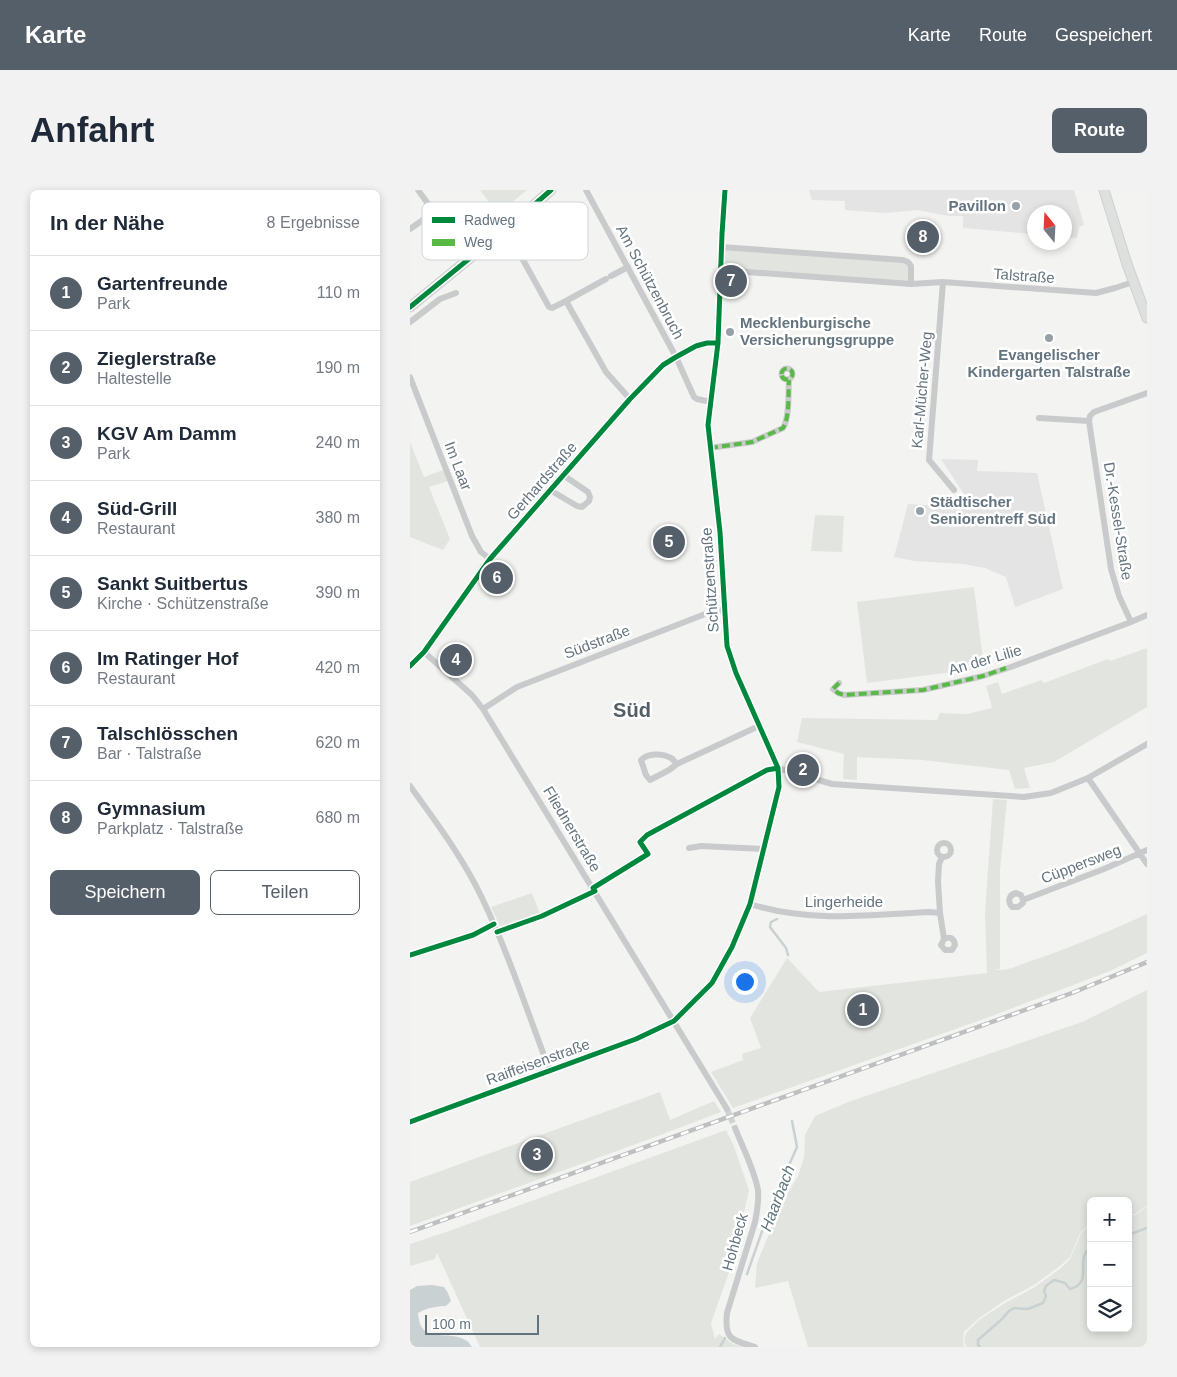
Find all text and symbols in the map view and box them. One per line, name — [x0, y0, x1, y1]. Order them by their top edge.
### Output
text: Karte — [25, 21, 86, 48]
text: Karte — [908, 25, 951, 45]
text: Route — [979, 25, 1027, 45]
text: Gespeichert — [1055, 25, 1152, 45]
button: Route — [1052, 108, 1147, 153]
text: Anfahrt — [30, 110, 154, 149]
place label: Pavillon — [948, 197, 1006, 214]
marker: Pavillon — [1010, 200, 1022, 212]
legend — [422, 202, 588, 260]
north arrow — [1027, 205, 1072, 250]
text: In der Nähe — [50, 211, 164, 234]
text: Radweg — [464, 212, 515, 228]
text: 8 Ergebnisse — [267, 214, 360, 231]
pin: 8 — [907, 218, 939, 256]
street label: Am Schützenbruch — [613, 222, 688, 342]
text: Weg — [464, 234, 493, 250]
pin: 7 — [715, 262, 747, 300]
street label: Talstraße — [993, 265, 1055, 286]
text: Gartenfreunde — [97, 273, 228, 294]
text: 1 — [62, 284, 70, 301]
text: 110 m — [317, 284, 360, 301]
text: Park — [97, 295, 130, 312]
place label: Mecklenburgische Versicherungsgruppe — [740, 314, 894, 348]
marker: Mecklenburgische Versicherungsgruppe — [724, 326, 736, 338]
street label: Karl-Mücher-Weg — [908, 331, 935, 449]
marker: Evangelischer Kindergarten Talstraße — [1043, 332, 1055, 344]
place label: Evangelischer Kindergarten Talstraße — [967, 346, 1131, 380]
text: Zieglerstraße — [97, 348, 216, 369]
text: 2 — [62, 359, 70, 376]
text: 190 m — [316, 359, 360, 376]
text: Haltestelle — [97, 370, 172, 387]
text: KGV Am Damm — [97, 423, 237, 444]
text: 3 — [62, 434, 70, 451]
text: 240 m — [316, 434, 360, 451]
street label: Gerhardstraße — [503, 438, 580, 523]
street label: Im Laar — [441, 439, 476, 493]
text: Park — [97, 445, 130, 462]
street label: Dr.-Kessel-Straße — [1101, 461, 1136, 581]
place label: Städtischer Seniorentreff Süd — [930, 493, 1056, 527]
text: Süd-Grill — [97, 498, 177, 519]
marker: Städtischer Seniorentreff Süd — [914, 505, 926, 517]
text: 4 — [62, 509, 70, 526]
text: 380 m — [316, 509, 360, 526]
text: Restaurant — [97, 520, 175, 537]
pin: 5 — [653, 523, 685, 561]
street label: Schützenstraße — [697, 527, 722, 633]
pin: 6 — [481, 559, 513, 597]
text: Sankt Suitbertus — [97, 573, 248, 594]
text: 5 — [62, 584, 70, 601]
text: 390 m — [316, 584, 360, 601]
text: Kirche · Schützenstraße — [97, 595, 269, 612]
street label: Südstraße — [561, 621, 632, 662]
pin: 4 — [440, 641, 472, 679]
street label: An der Lilie — [946, 641, 1023, 678]
text: Im Ratinger Hof — [97, 648, 238, 669]
text: 6 — [62, 659, 70, 676]
text: 420 m — [316, 659, 360, 676]
text: Restaurant — [97, 670, 175, 687]
district label: Süd — [613, 699, 651, 721]
text: Talschlösschen — [97, 723, 238, 744]
text: 7 — [62, 734, 70, 751]
text: 620 m — [316, 734, 360, 751]
text: Bar · Talstraße — [97, 745, 202, 762]
pin: 2 — [787, 751, 819, 789]
street label: Fliednerstraße — [540, 783, 605, 875]
text: Gymnasium — [97, 798, 206, 819]
text: 8 — [62, 809, 70, 826]
text: 680 m — [316, 809, 360, 826]
text: Parkplatz · Talstraße — [97, 820, 243, 837]
street label: Cüppersweg — [1038, 841, 1123, 887]
button: Speichern — [50, 870, 200, 915]
button: Teilen — [210, 870, 360, 915]
street label: Lingerheide — [805, 893, 883, 910]
your location — [732, 969, 758, 995]
pin: 1 — [847, 991, 879, 1029]
street label: Raiffeisenstraße — [484, 1035, 592, 1088]
pin: 3 — [521, 1136, 553, 1174]
water label: Haarbach — [757, 1163, 798, 1234]
map controls — [1087, 1197, 1132, 1332]
button: + — [1087, 1197, 1132, 1242]
street label: Hohbeck — [718, 1211, 751, 1273]
button: − — [1087, 1242, 1132, 1287]
button: layers — [1087, 1287, 1132, 1332]
scale bar — [425, 1312, 539, 1335]
text: 100 m — [432, 1316, 471, 1332]

